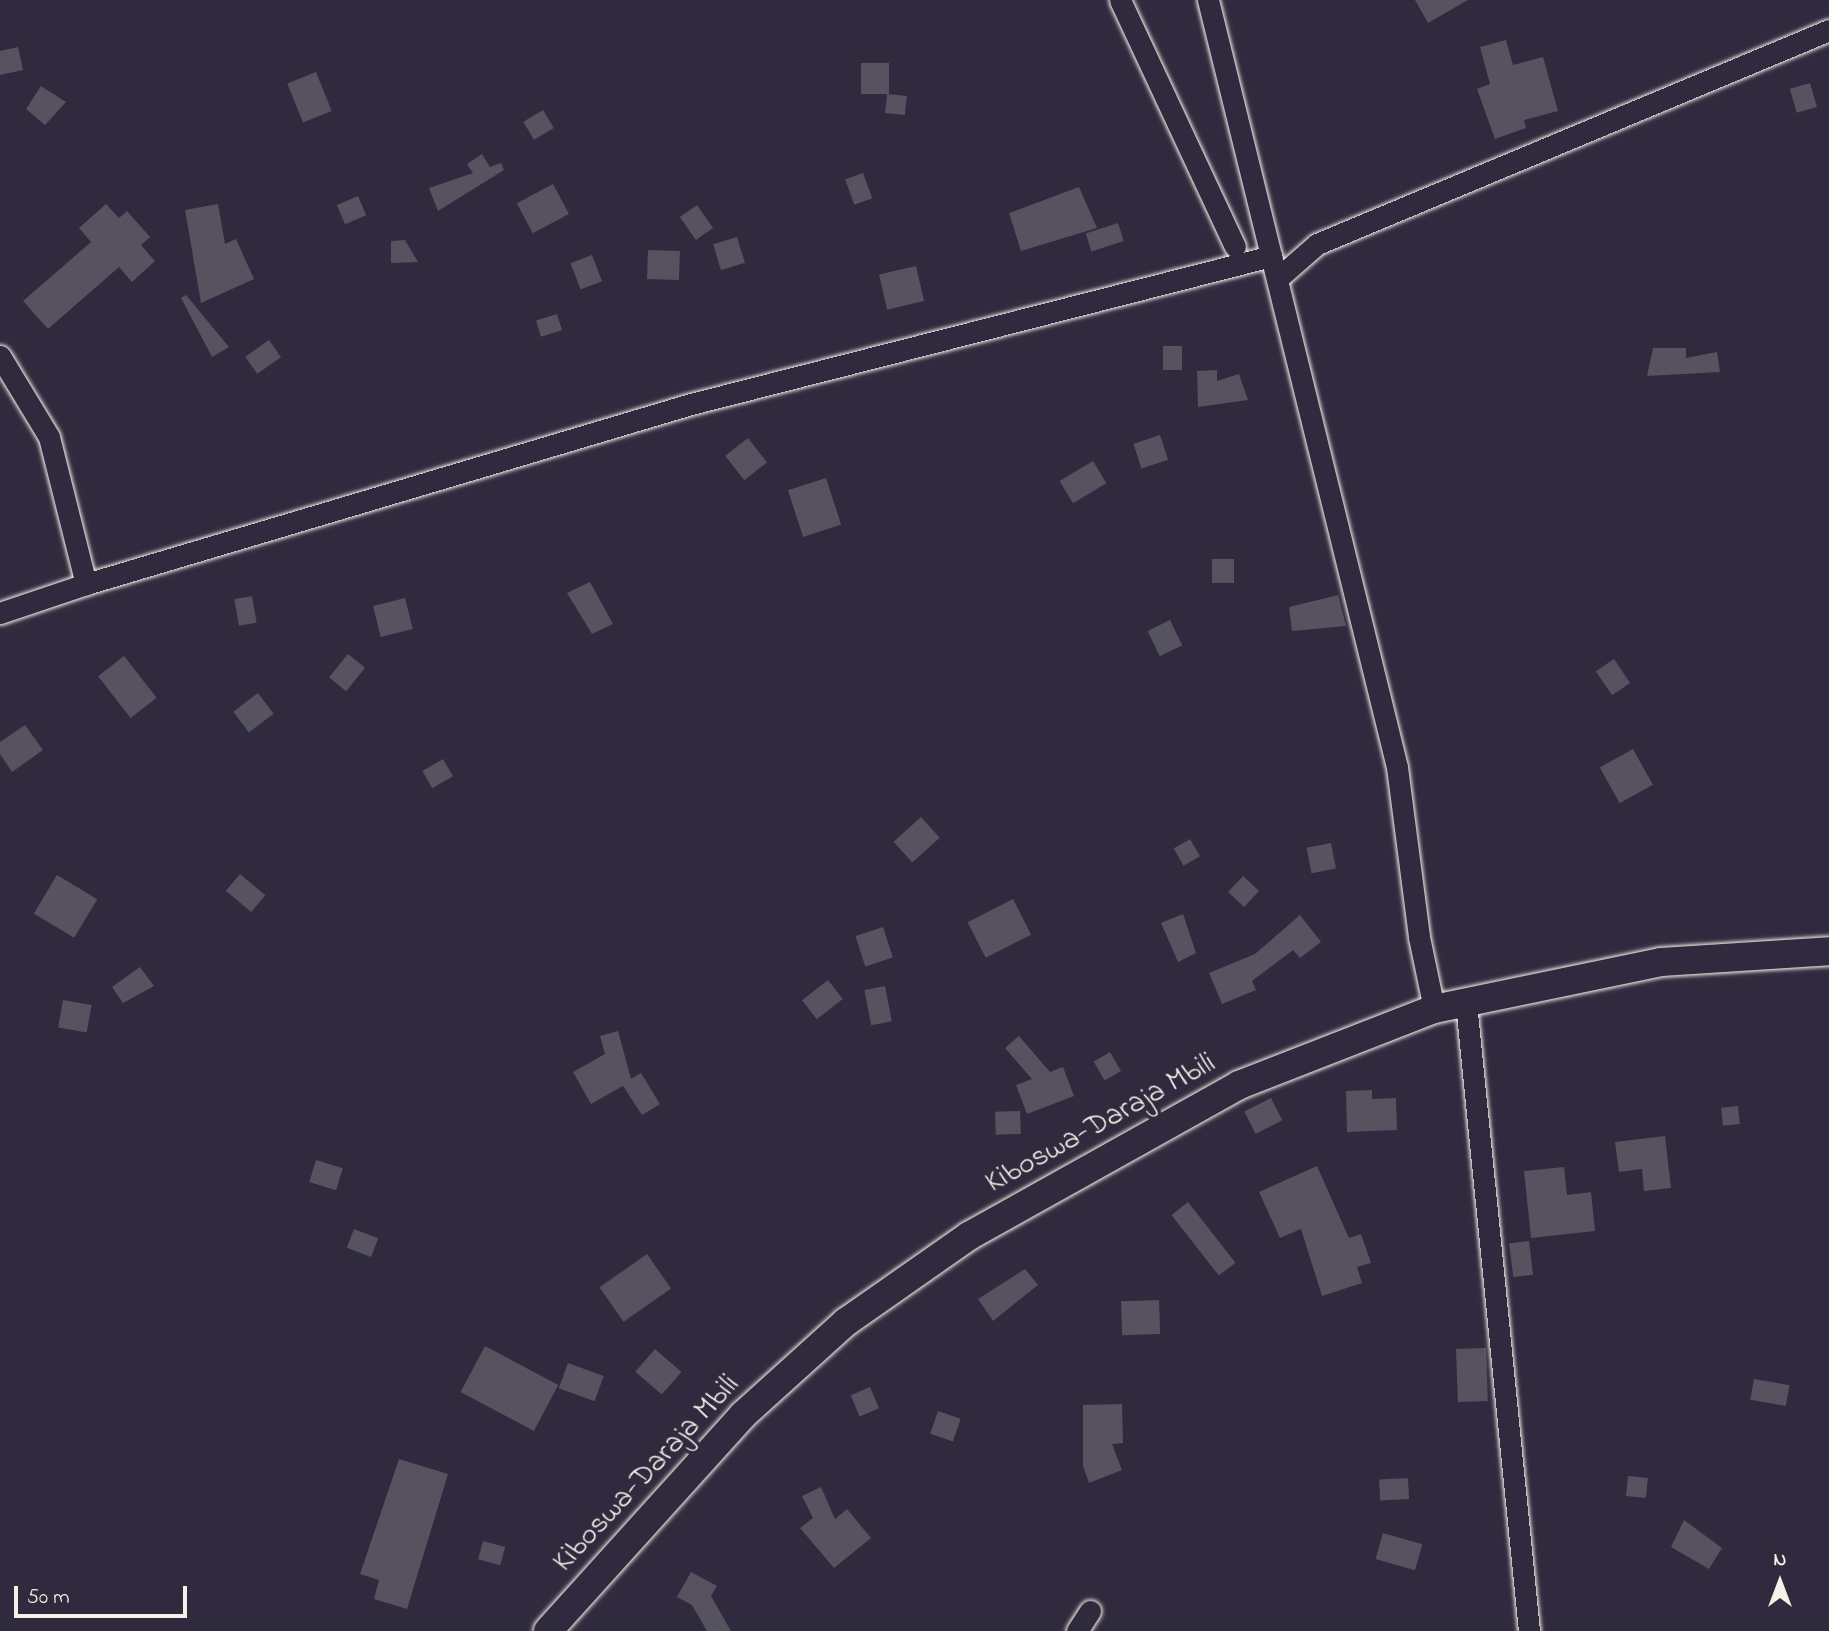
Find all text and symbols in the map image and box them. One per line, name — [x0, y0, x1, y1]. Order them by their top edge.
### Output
street label: Kiboswa-Daraja Mbili — [980, 1046, 1222, 1202]
street label: Kiboswa-Daraja Mbili — [546, 1368, 748, 1580]
north arrow — [1745, 1547, 1815, 1617]
text: N — [1774, 1547, 1786, 1574]
scale bar — [18, 1572, 191, 1616]
text: 50 m — [27, 1583, 70, 1613]

